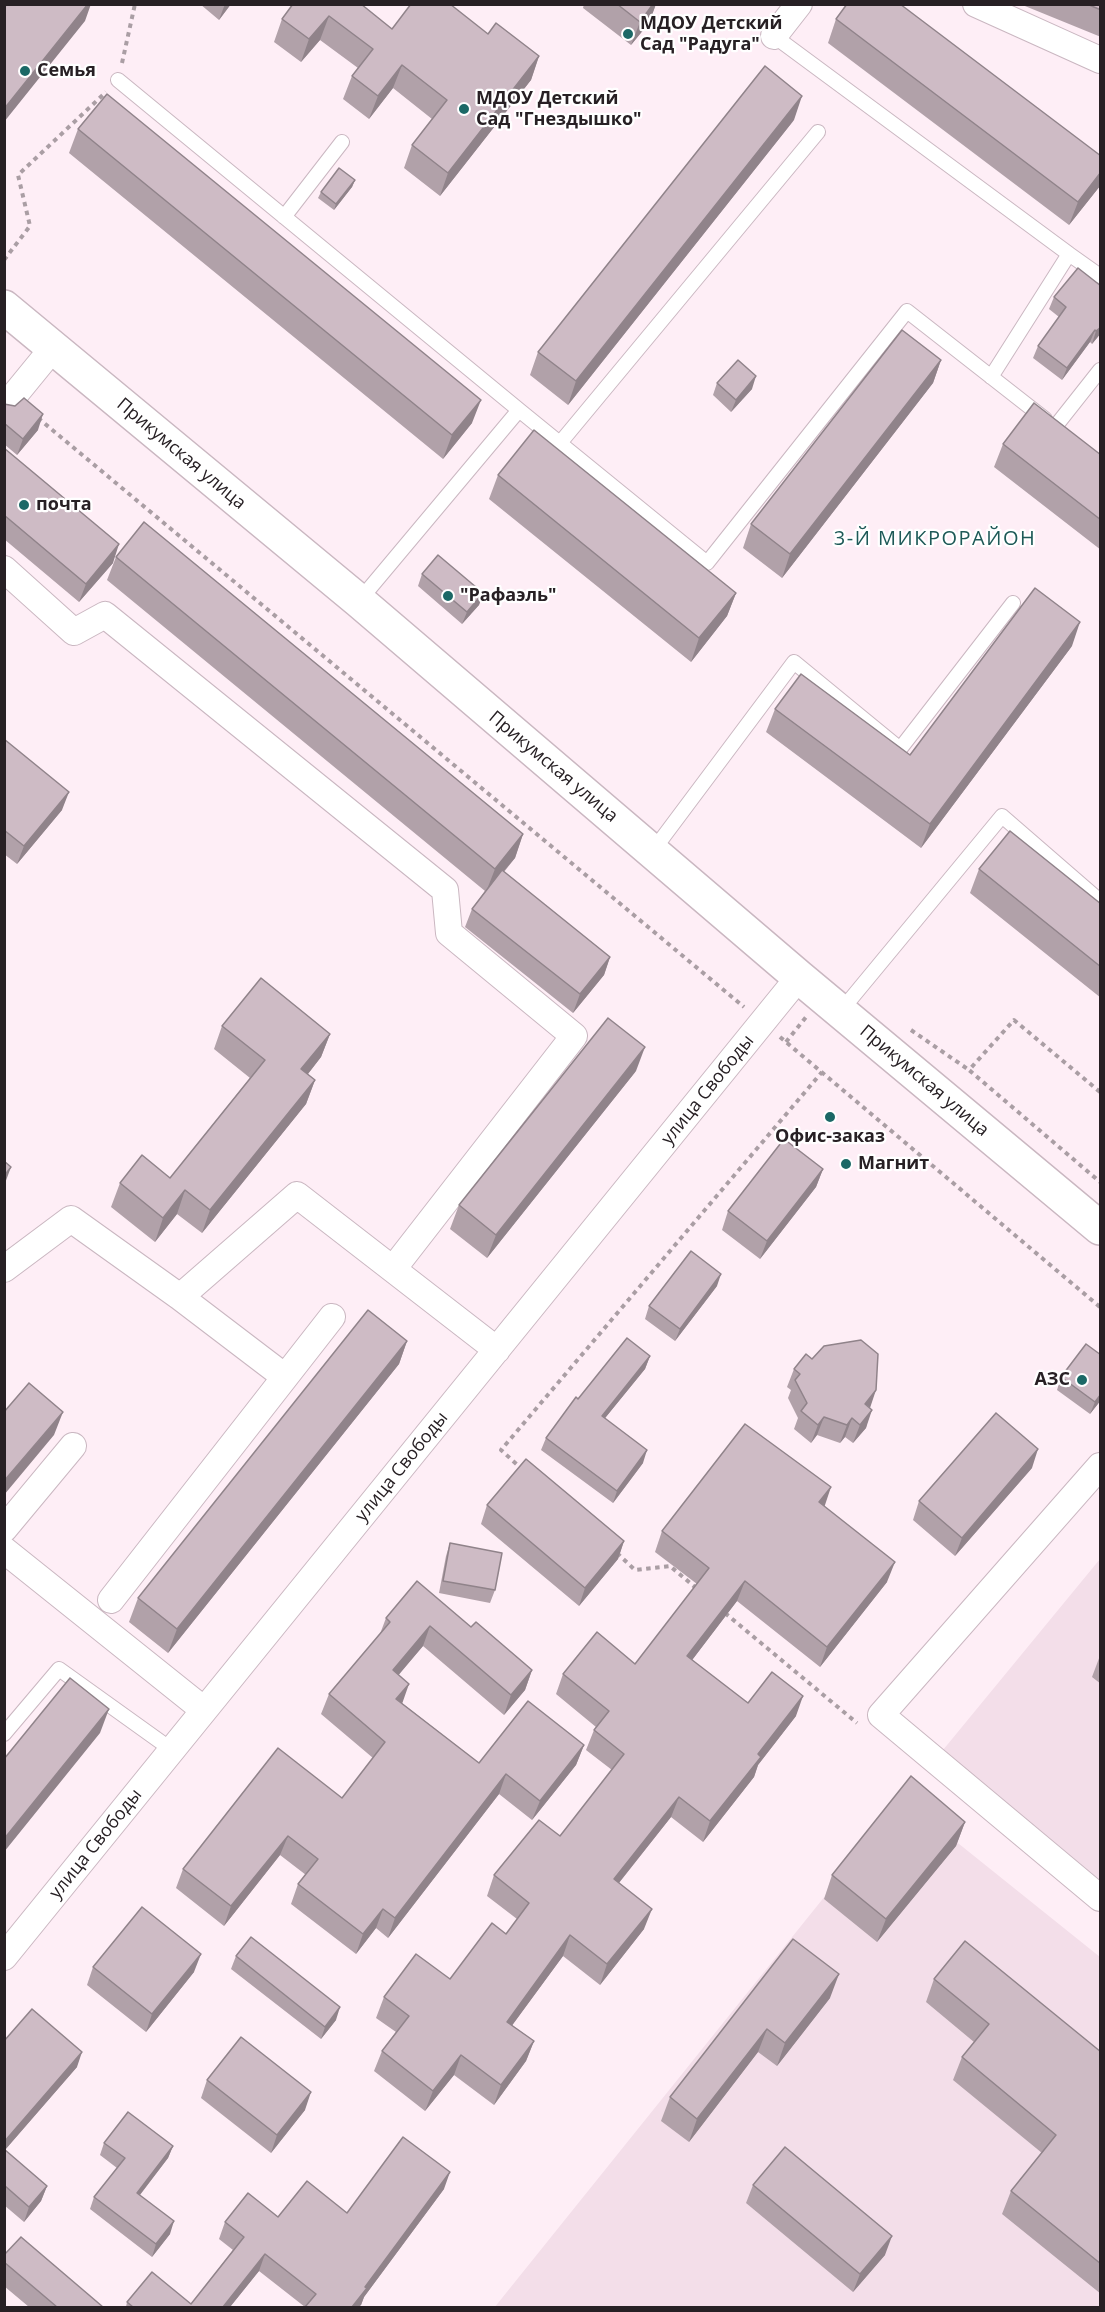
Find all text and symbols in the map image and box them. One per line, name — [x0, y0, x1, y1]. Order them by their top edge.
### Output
place label: МДОУ Детский Сад "Радуга" — [640, 13, 782, 56]
marker: МДОУ Детский Сад "Радуга" — [621, 27, 635, 41]
place label: Семья — [37, 60, 96, 82]
marker: Семья — [18, 64, 32, 78]
place label: МДОУ Детский Сад "Гнездышко" — [476, 88, 642, 130]
marker: МДОУ Детский Сад "Гнездышко" — [457, 102, 471, 116]
street label: Прикумская улица — [112, 394, 250, 514]
place label: почта — [36, 494, 92, 516]
marker: почта — [17, 498, 31, 512]
district label: 3-Й МИКРОРАЙОН — [834, 527, 1036, 551]
place label: "Рафаэль" — [460, 585, 557, 607]
marker: "Рафаэль" — [441, 589, 455, 603]
street label: Прикумская улица — [484, 707, 622, 827]
street label: Прикумская улица — [855, 1021, 993, 1141]
street label: улица Свободы — [657, 1031, 759, 1149]
marker: Офис-заказ — [823, 1110, 837, 1124]
place label: Офис-заказ — [775, 1126, 885, 1148]
place label: Магнит — [858, 1153, 929, 1175]
marker: Магнит — [839, 1157, 853, 1171]
place label: АЗС — [1034, 1369, 1070, 1391]
marker: АЗС — [1075, 1373, 1089, 1387]
street label: улица Свободы — [351, 1408, 453, 1526]
street label: улица Свободы — [45, 1785, 147, 1903]

